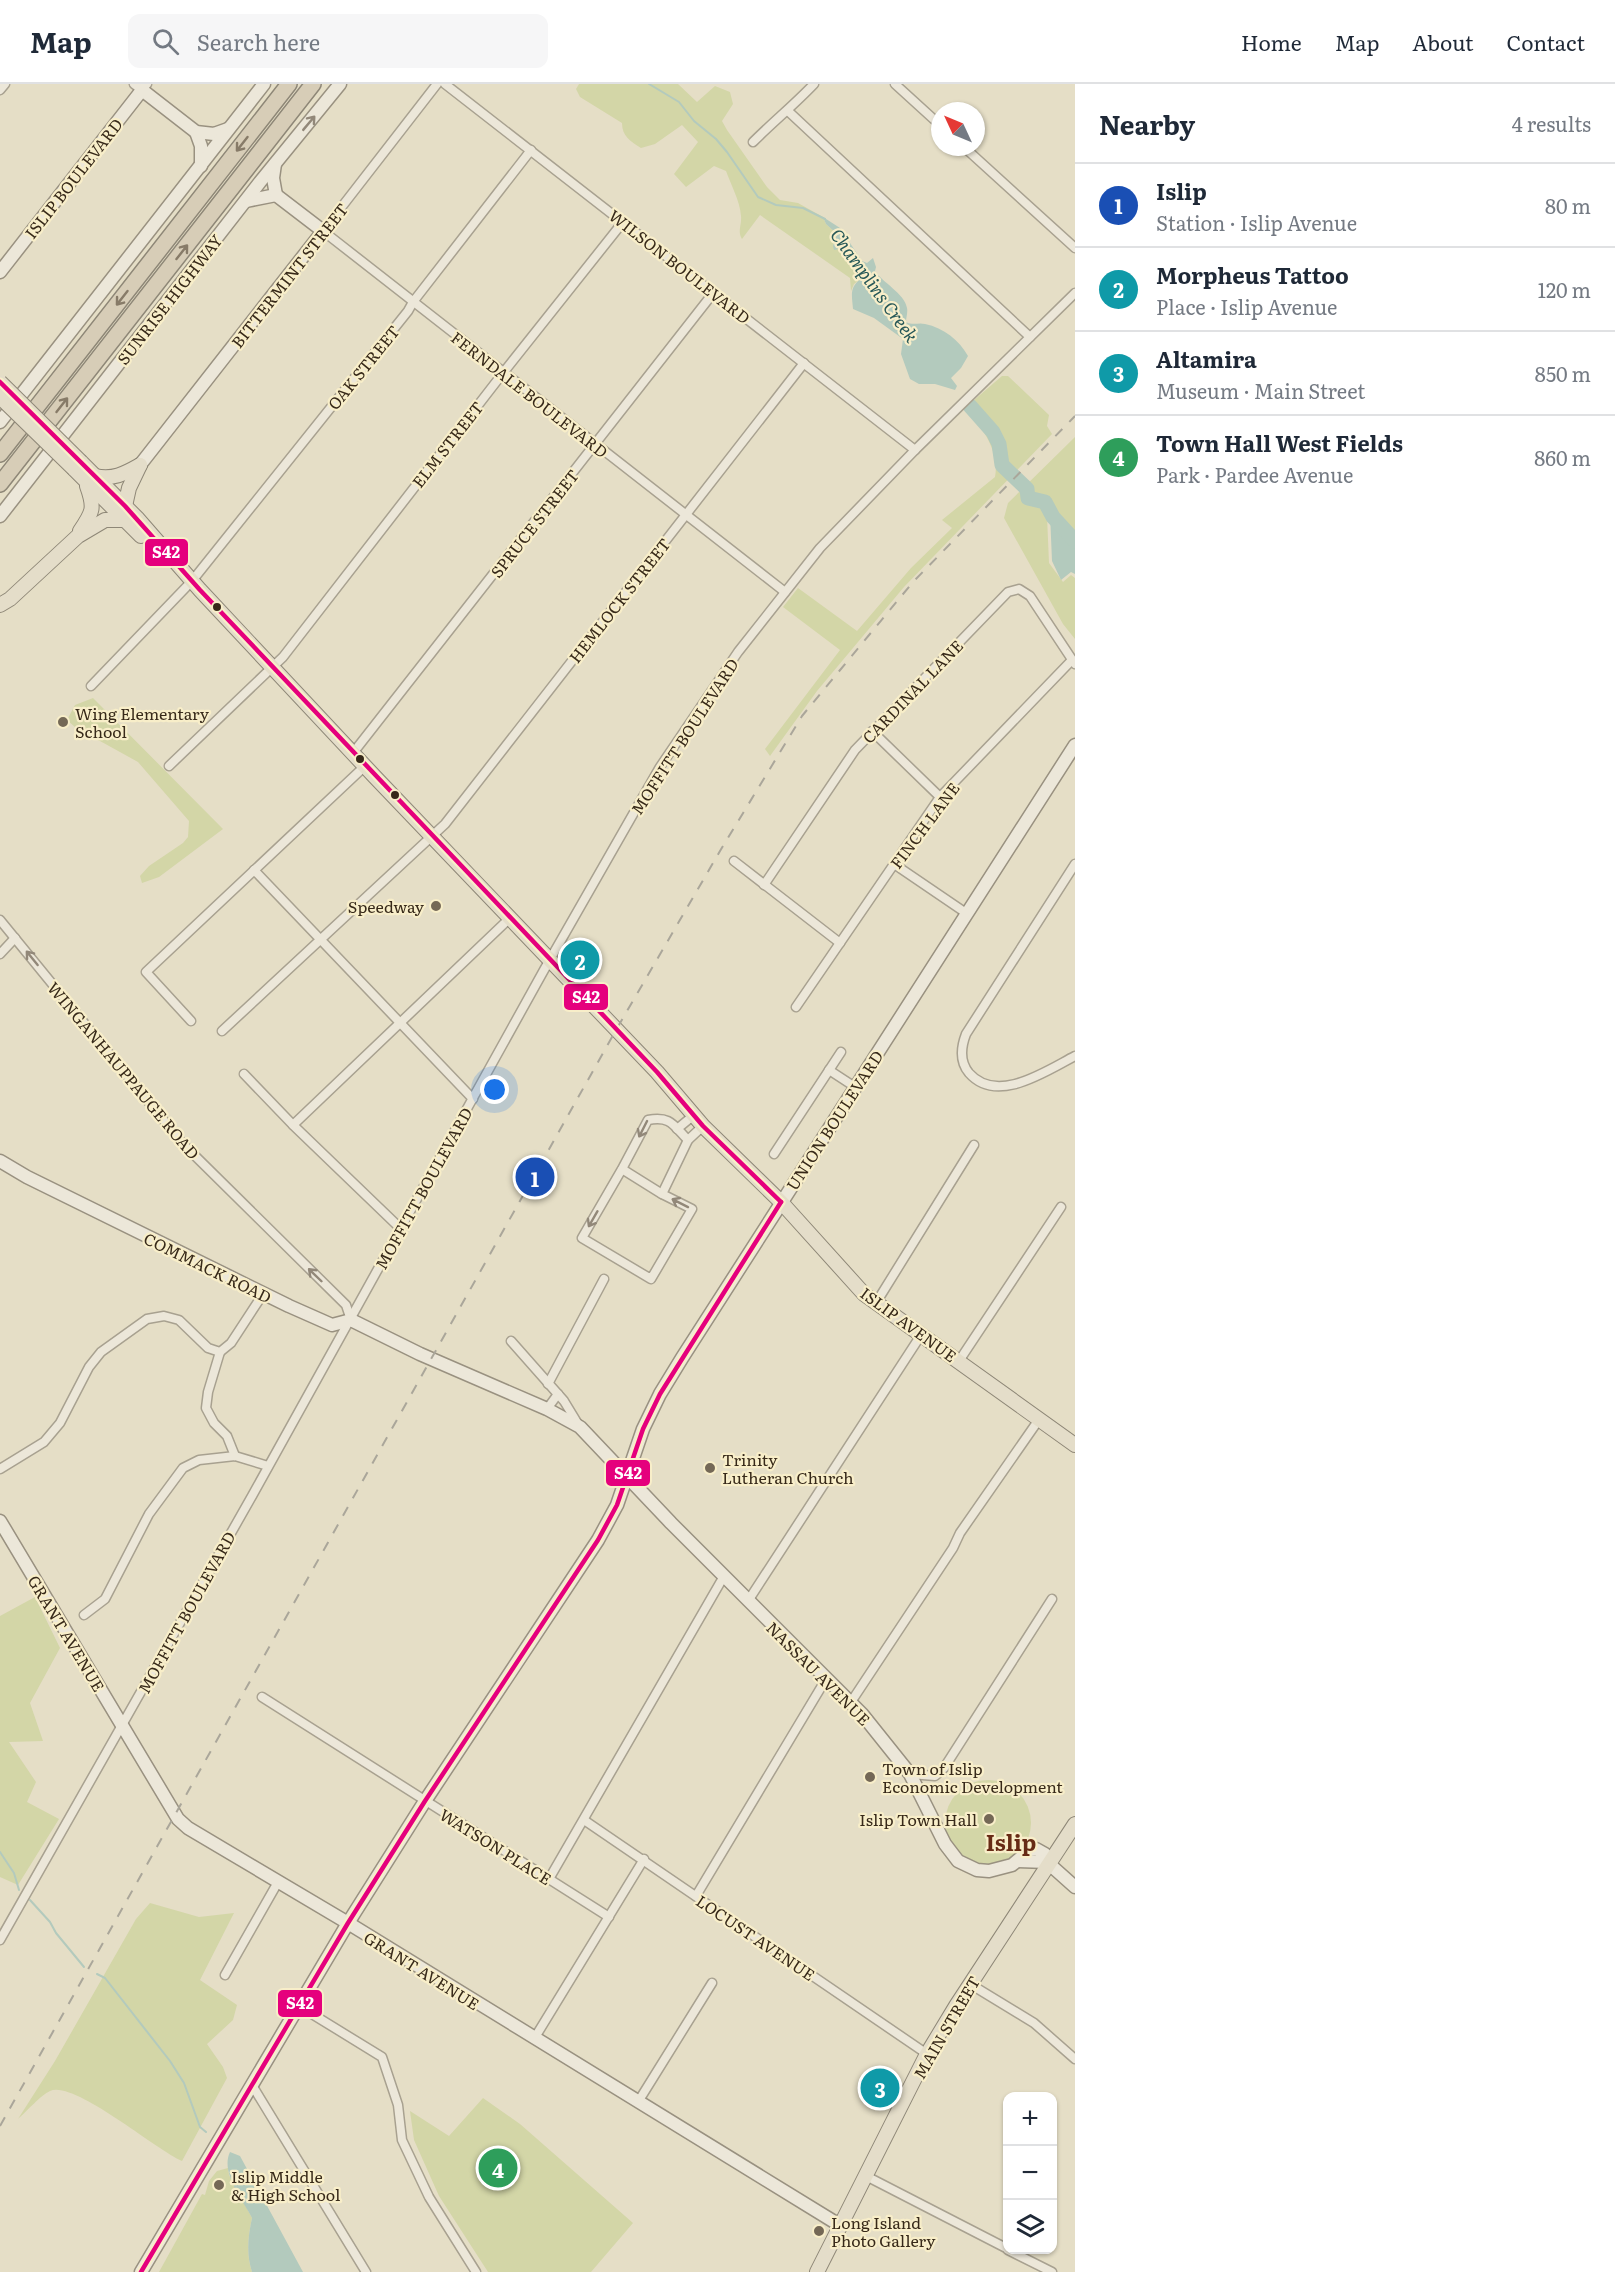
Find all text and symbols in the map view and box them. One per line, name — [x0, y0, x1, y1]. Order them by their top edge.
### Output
search box — [128, 14, 548, 68]
text: Map — [30, 20, 92, 62]
icon: search — [149, 25, 182, 58]
text: Search here — [197, 25, 320, 58]
text: Home — [1241, 26, 1302, 57]
text: Map — [1335, 26, 1379, 57]
text: About — [1412, 26, 1474, 57]
text: Contact — [1507, 26, 1585, 57]
north arrow — [931, 102, 985, 156]
text: Nearby — [1099, 104, 1195, 143]
text: 4 results — [1512, 108, 1591, 138]
street label: ISLIP BOULEVARD — [18, 113, 128, 243]
one-way arrow — [302, 115, 315, 131]
one-way arrow — [236, 136, 249, 152]
text: Islip — [1156, 174, 1207, 207]
text: 1 — [1114, 190, 1123, 220]
text: 80 m — [1545, 190, 1591, 220]
street label: BITTERMINT STREET — [225, 197, 353, 352]
street label: WILSON BOULEVARD — [604, 203, 756, 329]
text: Station · Islip Avenue — [1156, 207, 1357, 237]
water label: Champlins Creek — [824, 222, 926, 348]
street label: SUNRISE HIGHWAY — [110, 228, 228, 369]
one-way arrow — [175, 244, 188, 260]
text: Morpheus Tattoo — [1156, 258, 1349, 291]
text: 2 — [1113, 274, 1124, 304]
text: 120 m — [1538, 274, 1591, 304]
one-way arrow — [116, 289, 129, 305]
text: Place · Islip Avenue — [1156, 291, 1337, 321]
street label: OAK STREET — [321, 319, 405, 414]
street label: FERNDALE BOULEVARD — [447, 325, 613, 463]
text: Altamira — [1156, 342, 1257, 375]
text: 3 — [1113, 358, 1124, 388]
text: 850 m — [1535, 358, 1591, 388]
text: Museum · Main Street — [1156, 375, 1365, 405]
street label: ELM STREET — [406, 396, 489, 492]
one-way arrow — [55, 398, 68, 414]
text: Town Hall West Fields — [1156, 426, 1403, 459]
text: 4 — [1112, 442, 1125, 472]
text: 860 m — [1534, 442, 1591, 472]
text: Park · Pardee Avenue — [1156, 459, 1353, 489]
street label: SPRUCE STREET — [484, 464, 584, 582]
street label: HEMLOCK STREET — [563, 532, 676, 668]
line badge: S42 — [144, 538, 189, 567]
text: S42 — [152, 539, 180, 563]
unlabelled marker — [211, 601, 223, 613]
street label: CARDINAL LANE — [856, 634, 968, 748]
street label: MOFFITT BOULEVARD — [624, 653, 744, 819]
place label: Wing Elementary School — [75, 701, 210, 743]
marker: Wing Elementary School — [56, 715, 70, 729]
unlabelled marker — [354, 753, 366, 765]
street label: FINCH LANE — [883, 777, 965, 873]
unlabelled marker — [389, 789, 401, 801]
place label: Speedway — [348, 894, 425, 918]
marker: Speedway — [429, 899, 443, 913]
pin: 2 — [560, 938, 600, 982]
one-way arrow — [25, 950, 38, 966]
street label: WINGANHAUPPAUGE ROAD — [42, 976, 206, 1164]
line badge: S42 — [563, 983, 609, 1011]
text: S42 — [572, 984, 600, 1008]
street label: UNION BOULEVARD — [780, 1045, 888, 1195]
your location — [480, 1075, 509, 1104]
street label: MOFFITT BOULEVARD — [368, 1102, 478, 1274]
one-way arrow — [637, 1120, 648, 1138]
pin: 1 — [516, 1154, 554, 1200]
one-way arrow — [672, 1197, 690, 1209]
one-way arrow — [586, 1211, 598, 1228]
street label: COMMACK ROAD — [140, 1226, 276, 1308]
one-way arrow — [307, 1268, 322, 1283]
street label: ISLIP AVENUE — [856, 1281, 962, 1367]
place label: Trinity Lutheran Church — [722, 1447, 854, 1489]
line badge: S42 — [605, 1459, 651, 1487]
text: S42 — [614, 1460, 642, 1484]
marker: Trinity Lutheran Church — [703, 1461, 717, 1475]
street label: MOFFITT BOULEVARD — [131, 1526, 241, 1698]
street label: GRANT AVENUE — [23, 1570, 111, 1696]
street label: NASSAU AVENUE — [762, 1616, 876, 1730]
place label: Town of Islip Economic Development — [882, 1756, 1063, 1798]
marker: Town of Islip Economic Development — [863, 1770, 877, 1784]
street label: WATSON PLACE — [435, 1802, 557, 1890]
place label: Islip Town Hall — [859, 1807, 977, 1831]
marker: Islip Town Hall — [982, 1812, 996, 1826]
district label: Islip — [986, 1825, 1036, 1858]
street label: LOCUST AVENUE — [692, 1888, 820, 1986]
street label: GRANT AVENUE — [360, 1925, 484, 2015]
street label: MAIN STREET — [907, 1971, 985, 2083]
line badge: S42 — [277, 1989, 323, 2018]
text: S42 — [286, 1990, 314, 2014]
pin: 3 — [860, 2066, 900, 2110]
map controls — [1003, 2092, 1057, 2254]
button: + — [1003, 2092, 1057, 2146]
pin: 4 — [478, 2146, 518, 2190]
button: − — [1003, 2146, 1057, 2200]
place label: Islip Middle & High School — [231, 2164, 340, 2206]
marker: Islip Middle & High School — [212, 2178, 226, 2192]
button: layers — [1003, 2200, 1057, 2254]
place label: Long Island Photo Gallery — [831, 2210, 936, 2252]
marker: Long Island Photo Gallery — [812, 2224, 826, 2238]

